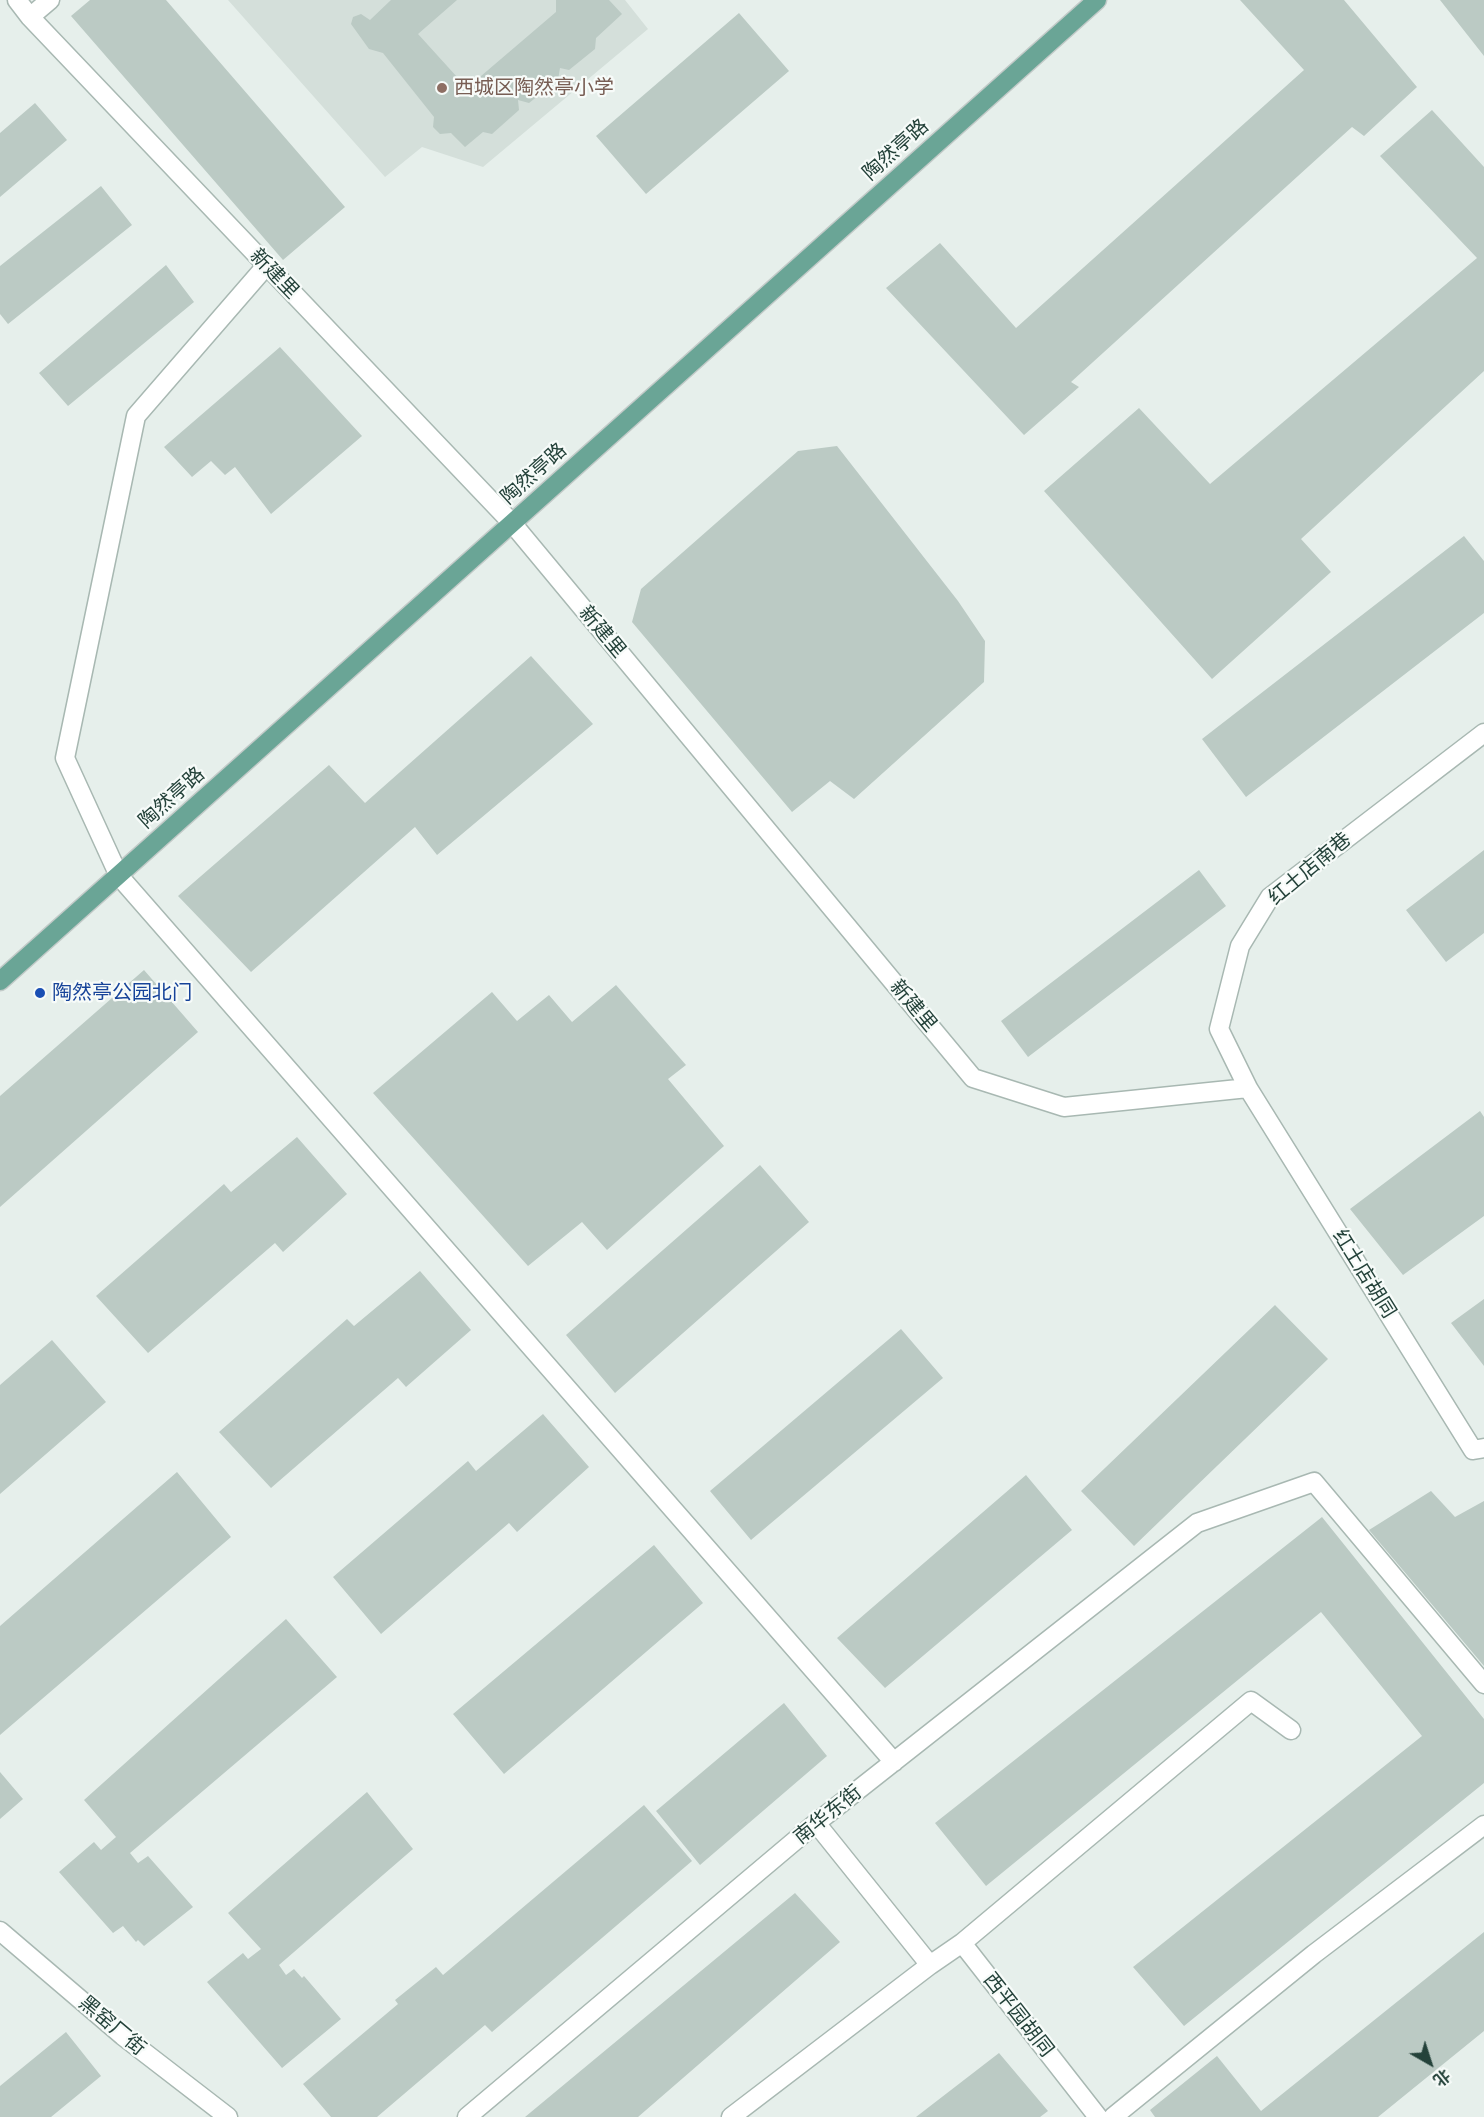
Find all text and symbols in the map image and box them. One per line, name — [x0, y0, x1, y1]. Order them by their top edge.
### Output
place label: 西城区陶然亭小学 — [454, 76, 614, 100]
marker: 西城区陶然亭小学 — [435, 81, 449, 95]
street label: 陶然亭路 — [858, 114, 934, 186]
street label: 新建里 — [245, 244, 303, 304]
street label: 陶然亭路 — [496, 438, 572, 510]
street label: 新建里 — [574, 601, 630, 663]
street label: 陶然亭路 — [134, 762, 210, 834]
street label: 红土店南巷 — [1264, 828, 1356, 910]
street label: 新建里 — [885, 975, 941, 1037]
place label: 陶然亭公园北门 — [52, 981, 192, 1005]
marker: 陶然亭公园北门 — [33, 986, 47, 1000]
street label: 红土店胡同 — [1327, 1225, 1401, 1323]
street label: 南华东街 — [789, 1781, 867, 1849]
street label: 西平园胡同 — [978, 1968, 1058, 2062]
street label: 黑窑厂街 — [74, 1991, 150, 2061]
north arrow — [1400, 2033, 1460, 2093]
text: 北 — [1429, 2065, 1454, 2090]

